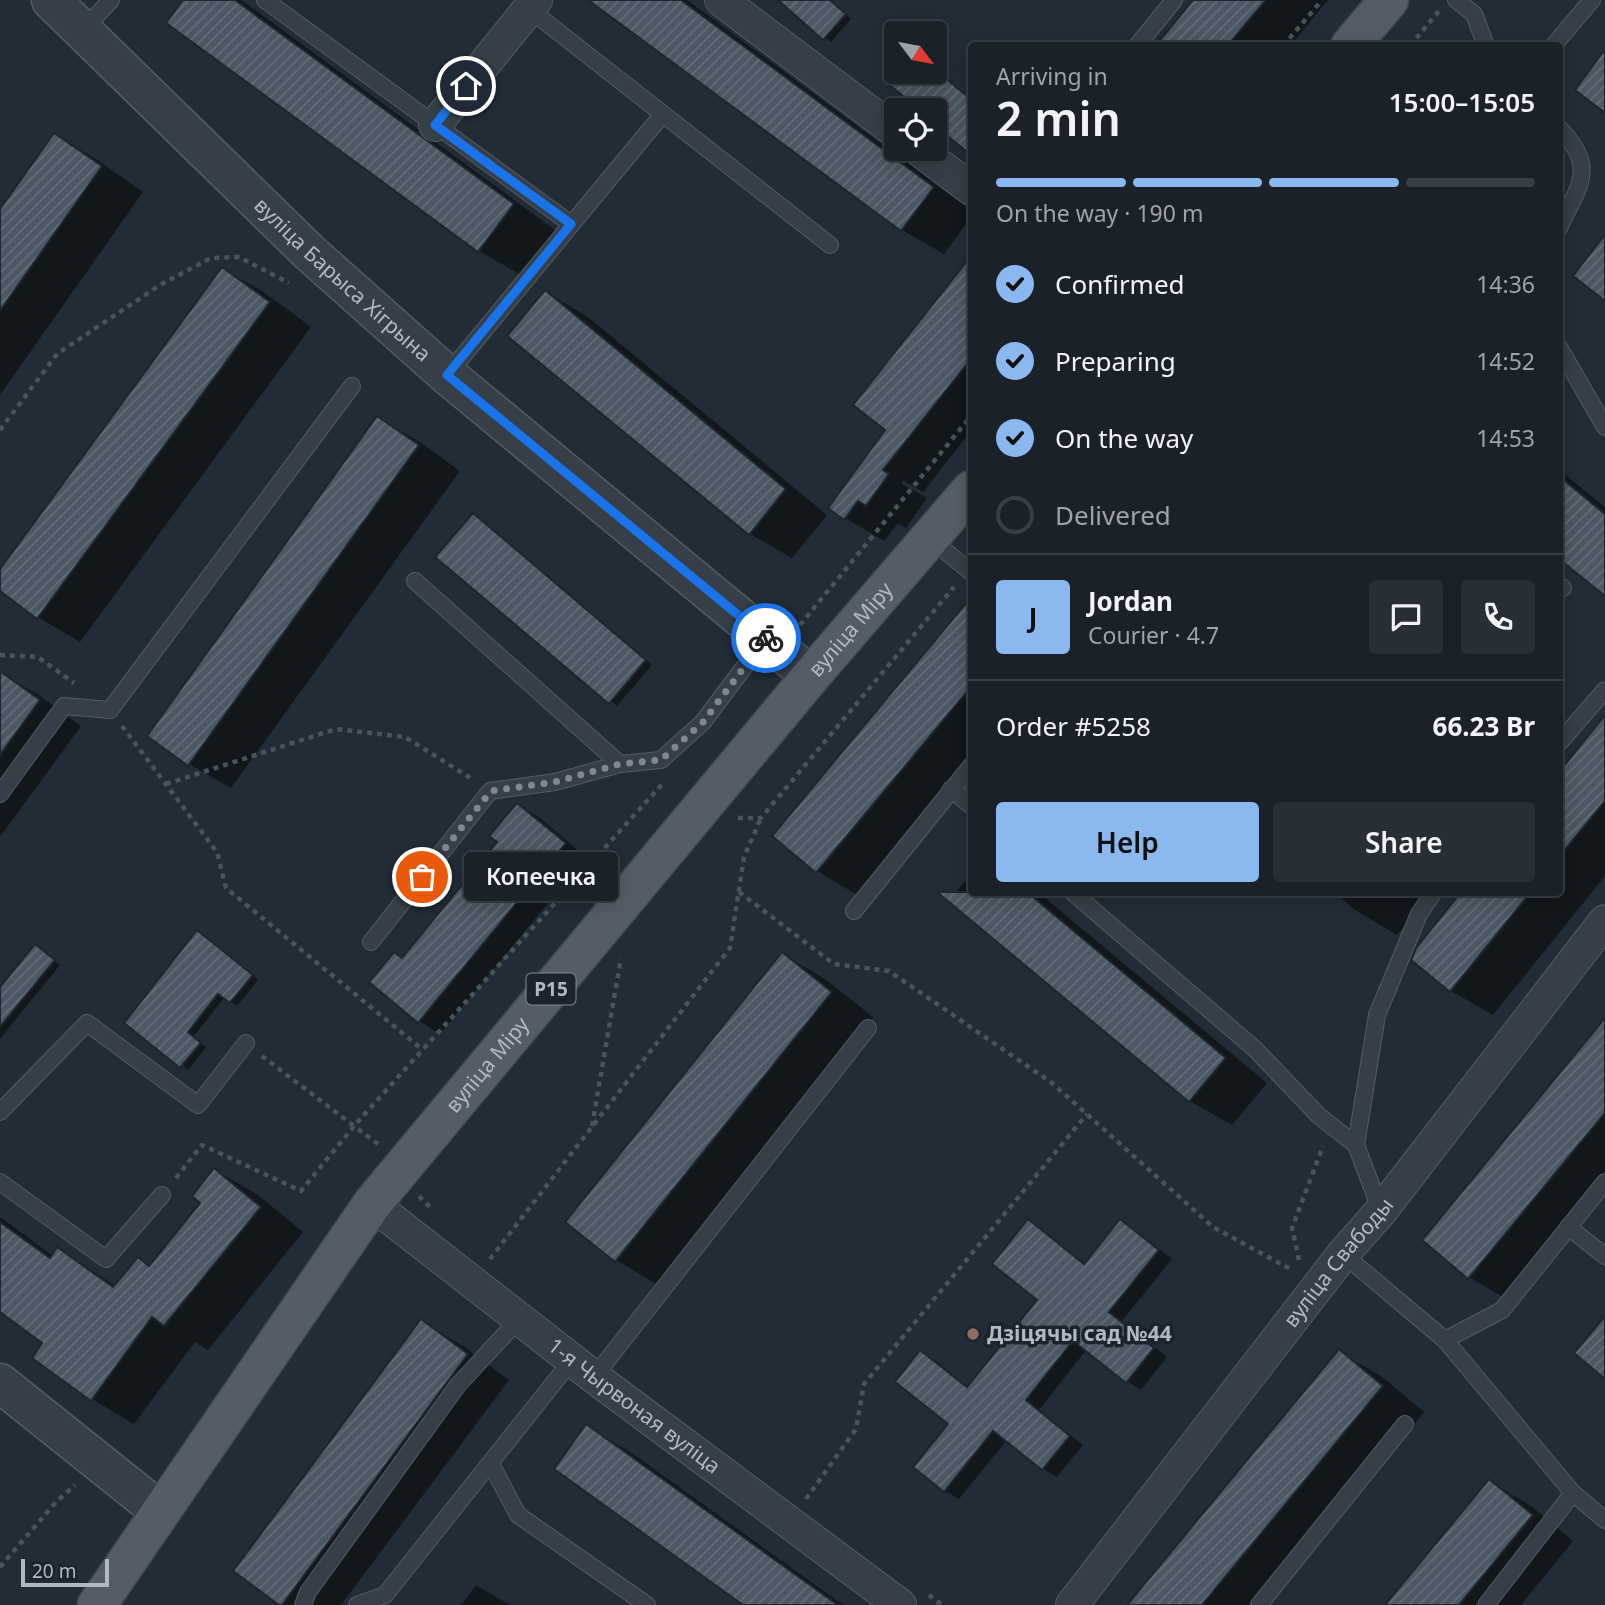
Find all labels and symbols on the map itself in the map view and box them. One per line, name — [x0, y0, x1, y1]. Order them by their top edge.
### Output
north arrow — [884, 21, 947, 84]
pin — [436, 56, 496, 116]
street label: вуліца Барыса Хігрына — [249, 191, 437, 367]
street label: вуліца Міру — [802, 576, 899, 682]
courier — [731, 603, 801, 673]
pin — [392, 847, 452, 907]
callout: Копеечка — [464, 852, 618, 902]
road number: Р15 — [526, 973, 576, 1004]
street label: вуліца Міру — [439, 1010, 535, 1118]
street label: вуліца Свабоды — [1277, 1192, 1399, 1333]
place label: Дзіцячы сад №44 — [987, 1319, 1172, 1347]
marker: Дзіцячы сад №44 — [965, 1326, 981, 1342]
street label: 1-я Чырвоная вуліца — [543, 1331, 727, 1480]
scale bar — [21, 1556, 108, 1588]

